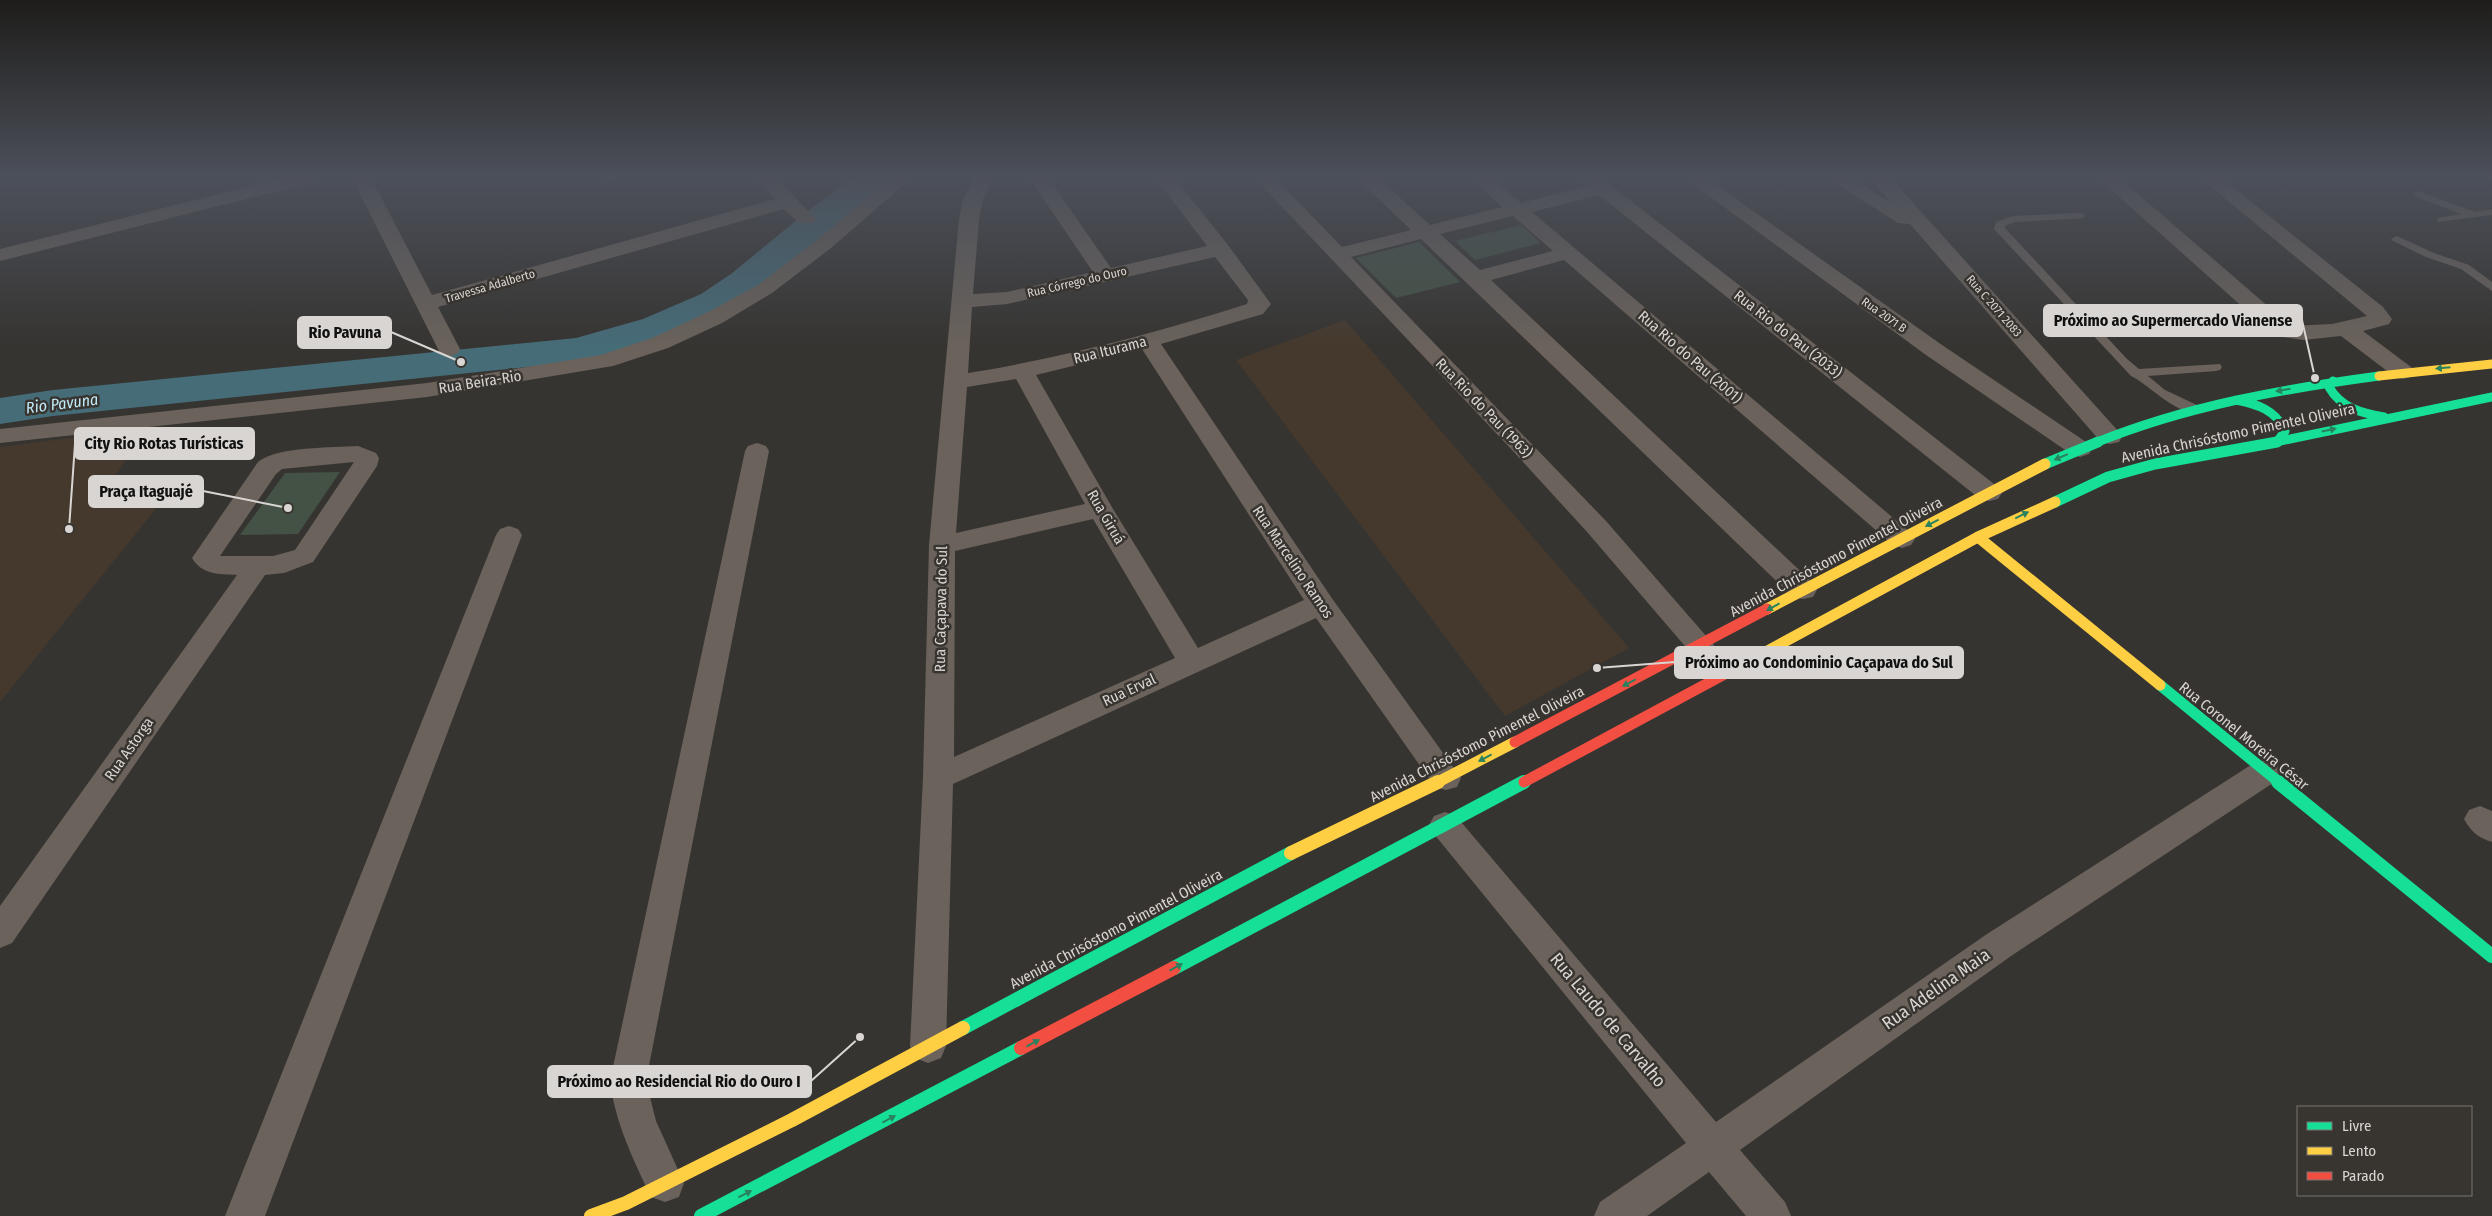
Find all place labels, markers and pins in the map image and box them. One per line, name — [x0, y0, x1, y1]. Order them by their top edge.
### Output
callout: Próximo ao Supermercado Vianense — [2044, 305, 2302, 336]
callout: Rio Pavuna — [298, 317, 391, 348]
callout: City Rio Rotas Turísticas — [75, 428, 254, 459]
callout: Praça Itaguajé — [89, 476, 203, 507]
callout: Próximo ao Condominio Caçapava do Sul — [1675, 647, 1963, 678]
callout: Próximo ao Residencial Rio do Ouro I — [548, 1066, 811, 1097]

